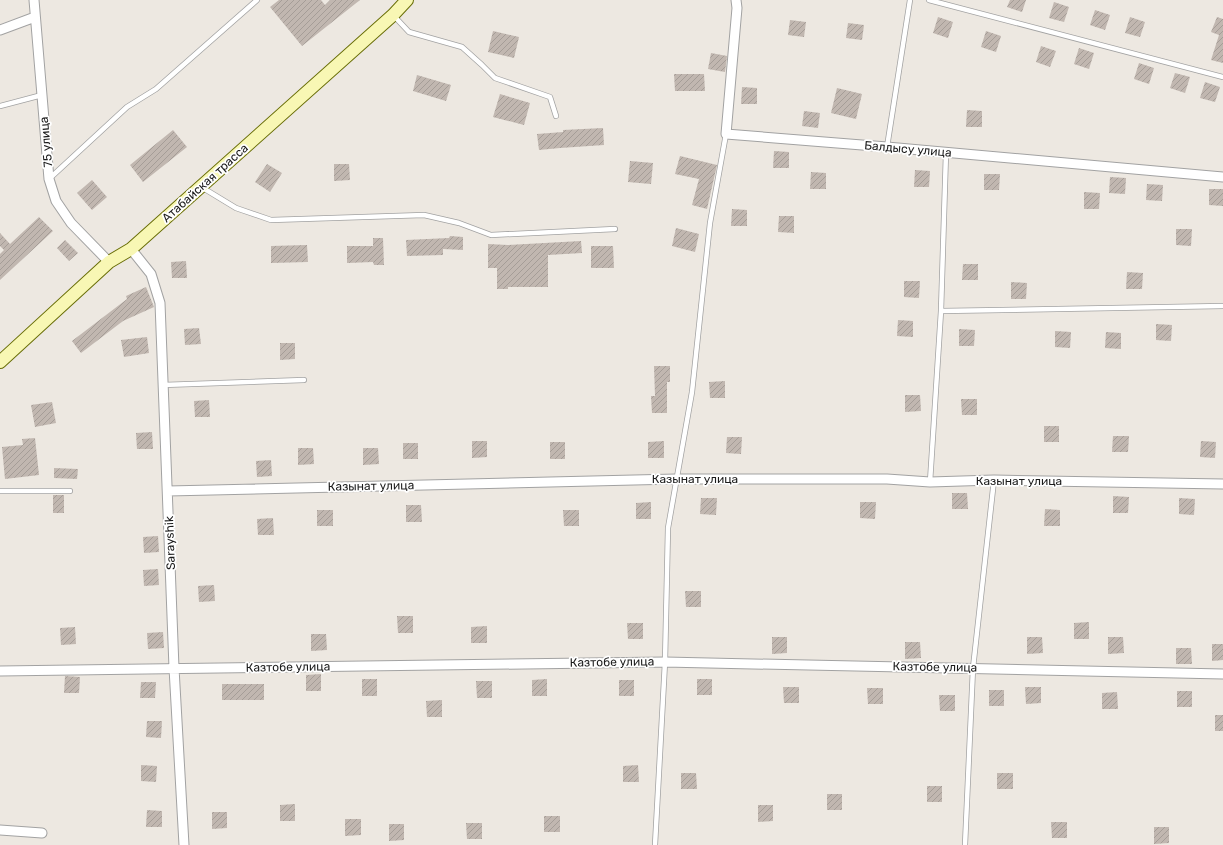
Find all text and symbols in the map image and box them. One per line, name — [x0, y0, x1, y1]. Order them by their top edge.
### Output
street label: 75 улица — [37, 116, 55, 168]
street label: Балдысу улица — [864, 138, 952, 160]
street label: Атабайская трасса — [159, 141, 251, 225]
street label: Казынат улица — [652, 472, 738, 486]
street label: Казынат улица — [976, 474, 1062, 488]
street label: Казынат улица — [328, 478, 414, 494]
street label: Sarayshik — [162, 515, 178, 570]
street label: Казтобе улица — [570, 654, 654, 670]
street label: Казтобе улица — [246, 659, 330, 675]
street label: Казтобе улица — [893, 659, 977, 675]

